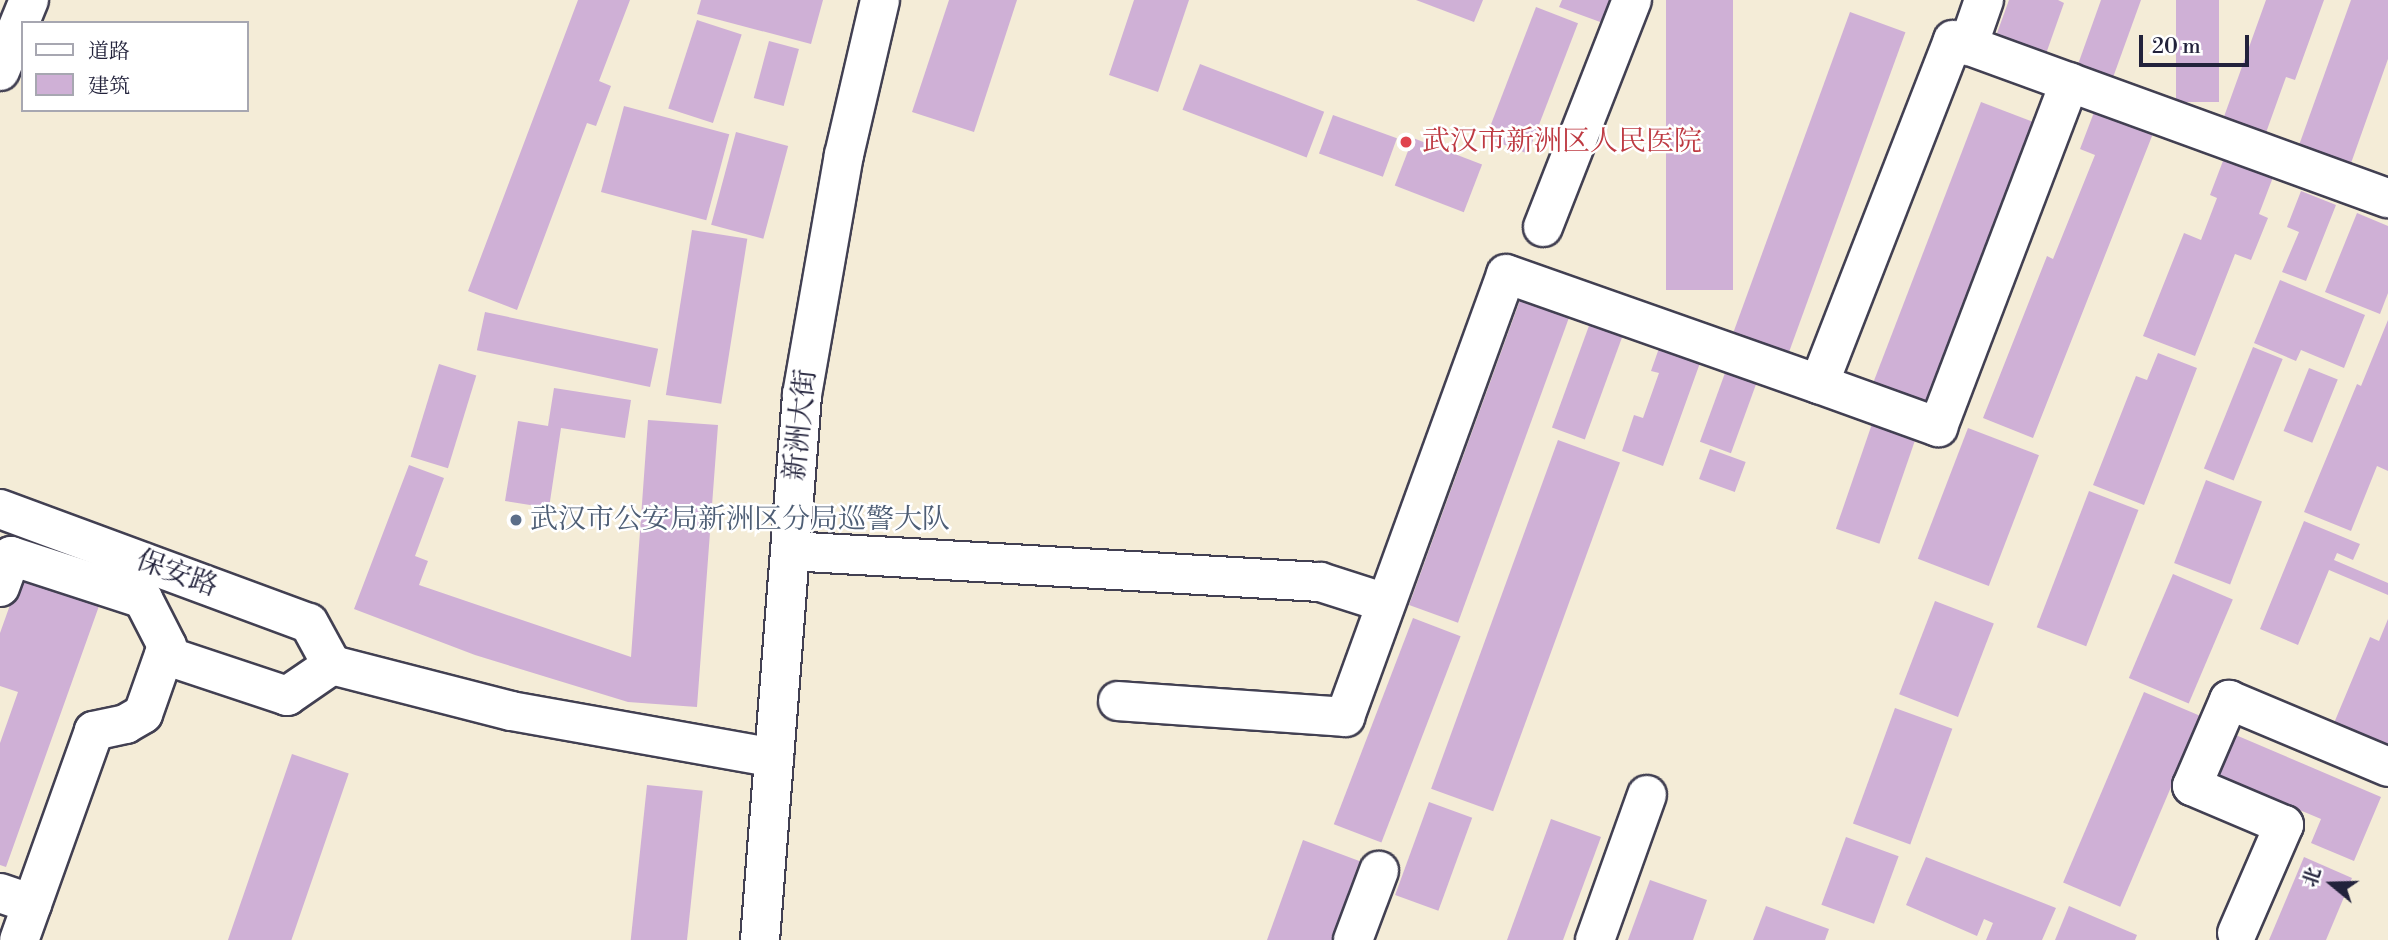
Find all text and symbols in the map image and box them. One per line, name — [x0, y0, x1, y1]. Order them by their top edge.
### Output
legend — [21, 21, 248, 112]
scale bar — [2143, 21, 2253, 65]
text: 20 m — [2152, 34, 2201, 60]
text: 道路 — [88, 39, 130, 65]
text: 建筑 — [88, 74, 130, 100]
place label: 武汉市新洲区人民医院 — [1422, 125, 1702, 159]
marker: 武汉市新洲区人民医院 — [1396, 132, 1416, 152]
street label: 新洲大街 — [778, 368, 824, 482]
place label: 武汉市公安局新洲区分局巡警大队 — [530, 503, 950, 537]
marker: 武汉市公安局新洲区分局巡警大队 — [508, 512, 524, 528]
street label: 保安路 — [132, 544, 222, 604]
north arrow — [2297, 849, 2367, 919]
text: 北 — [2298, 864, 2327, 890]

